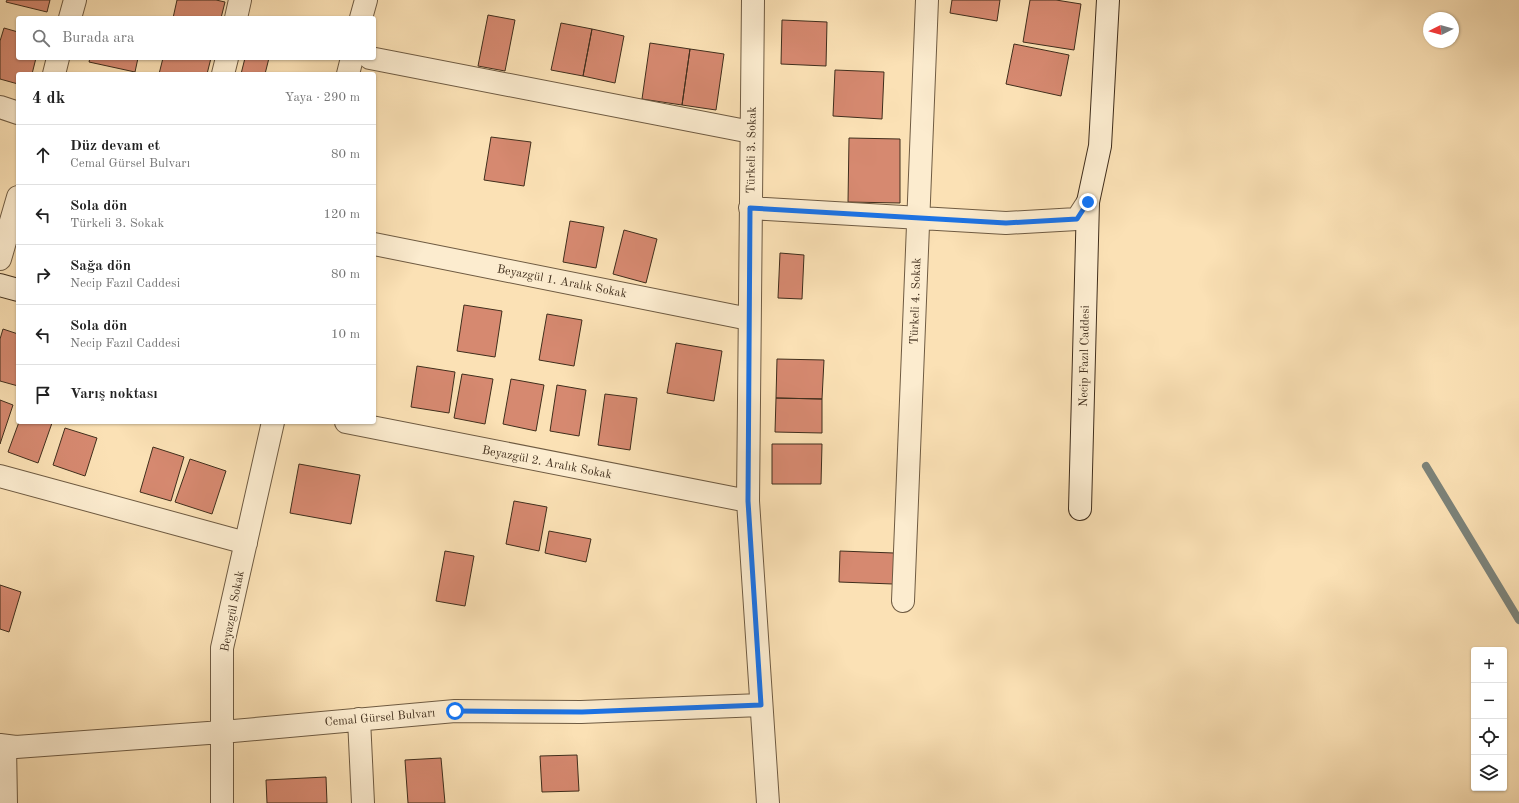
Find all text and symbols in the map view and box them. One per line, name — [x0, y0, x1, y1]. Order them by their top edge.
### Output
north arrow — [1423, 12, 1459, 48]
search box — [16, 16, 376, 60]
icon: search — [30, 27, 52, 49]
text: Burada ara — [62, 31, 134, 46]
text: 4 dk — [32, 90, 65, 107]
text: Yaya · 290 m — [285, 91, 360, 104]
street label: Türkeli 3. Sokak — [745, 106, 759, 194]
text: Düz devam et — [70, 139, 160, 154]
icon: ahead — [32, 144, 54, 166]
text: 80 m — [331, 148, 360, 161]
text: Cemal Gürsel Bulvarı — [70, 157, 190, 170]
route end — [1079, 193, 1097, 211]
text: Sola dön — [70, 199, 127, 214]
icon: left — [32, 204, 54, 226]
text: 120 m — [323, 208, 360, 221]
text: Türkeli 3. Sokak — [70, 217, 164, 230]
street label: Türkeli 4. Sokak — [908, 257, 924, 345]
text: Sağa dön — [70, 259, 131, 274]
street label: Beyazgül 1. Aralık Sokak — [496, 263, 628, 300]
icon: right — [32, 264, 54, 286]
text: 80 m — [331, 268, 360, 281]
text: Necip Fazıl Caddesi — [70, 277, 180, 290]
street label: Necip Fazıl Caddesi — [1078, 305, 1092, 407]
text: Sola dön — [70, 319, 127, 334]
icon: left — [32, 324, 54, 346]
text: 10 m — [331, 328, 360, 341]
text: Necip Fazıl Caddesi — [70, 337, 180, 350]
icon: arrive — [32, 384, 54, 406]
text: Varış noktası — [70, 387, 158, 402]
street label: Beyazgül 2. Aralık Sokak — [481, 444, 613, 481]
street label: Beyazgül Sokak — [219, 570, 247, 653]
map controls — [1471, 647, 1507, 791]
button: + — [1471, 647, 1507, 683]
button: − — [1471, 683, 1507, 719]
route start — [446, 702, 464, 720]
street label: Cemal Gürsel Bulvarı — [324, 707, 436, 729]
button: locate — [1471, 719, 1507, 755]
button: layers — [1471, 755, 1507, 791]

